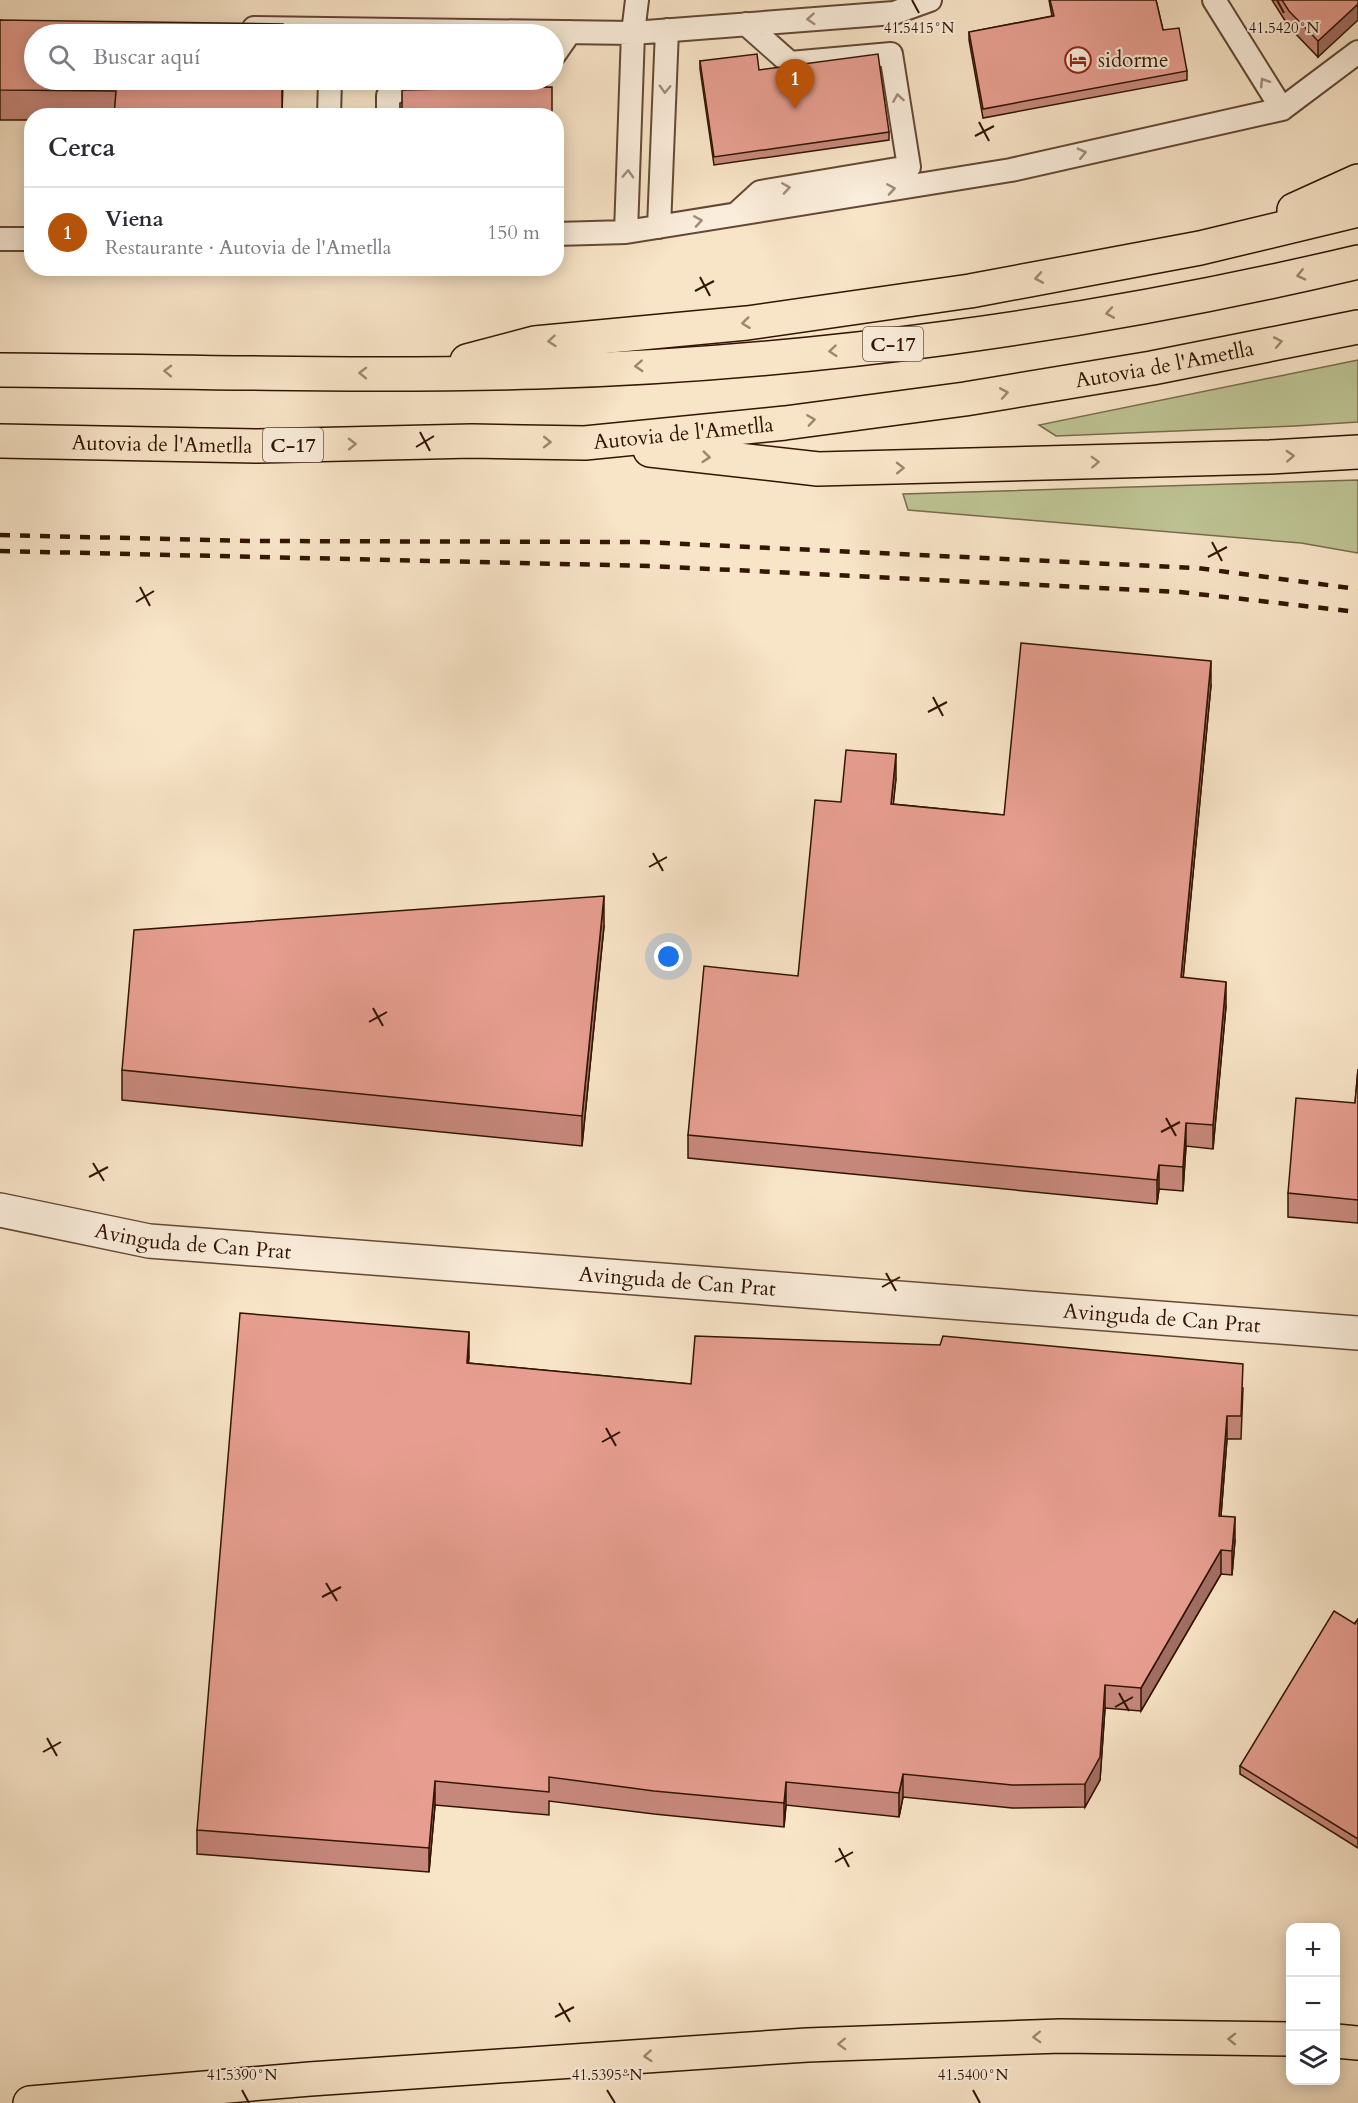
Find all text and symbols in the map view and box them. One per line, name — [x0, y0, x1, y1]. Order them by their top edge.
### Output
one-way arrow — [807, 12, 816, 25]
text: 41.5415°N — [884, 18, 954, 38]
text: 41.5420°N — [1249, 18, 1319, 38]
search box — [24, 24, 564, 90]
icon: search — [45, 41, 78, 74]
text: Buscar aquí — [93, 42, 200, 72]
hotel icon: sidorme — [1063, 45, 1093, 75]
place label: sidorme — [1098, 46, 1168, 75]
pin: 1 — [776, 60, 814, 109]
one-way arrow — [1260, 78, 1272, 88]
one-way arrow — [658, 84, 671, 93]
one-way arrow — [892, 93, 905, 103]
text: Cerca — [48, 130, 115, 165]
one-way arrow — [1077, 148, 1087, 161]
one-way arrow — [622, 169, 635, 178]
one-way arrow — [781, 182, 790, 194]
one-way arrow — [885, 183, 895, 196]
text: Viena — [105, 204, 164, 234]
one-way arrow — [693, 215, 703, 227]
text: 1 — [62, 219, 73, 246]
text: 150 m — [487, 219, 540, 246]
text: Restaurante · Autovia de l'Ametlla — [105, 234, 391, 261]
one-way arrow — [1296, 268, 1306, 281]
one-way arrow — [1034, 271, 1044, 284]
one-way arrow — [1105, 306, 1114, 318]
one-way arrow — [741, 316, 750, 329]
road number: C-17 — [863, 327, 923, 361]
one-way arrow — [547, 334, 556, 347]
street label: Autovia de l'Ametlla — [1073, 334, 1256, 396]
one-way arrow — [1273, 337, 1283, 350]
one-way arrow — [829, 344, 838, 357]
one-way arrow — [635, 360, 644, 373]
one-way arrow — [164, 365, 173, 377]
one-way arrow — [359, 367, 368, 379]
one-way arrow — [999, 387, 1008, 399]
street label: Autovia de l'Ametlla — [592, 410, 775, 457]
one-way arrow — [806, 414, 815, 426]
street label: Autovia de l'Ametlla — [71, 428, 253, 461]
road number: C-17 — [263, 428, 323, 462]
one-way arrow — [543, 436, 552, 449]
one-way arrow — [348, 437, 357, 450]
one-way arrow — [702, 450, 711, 462]
one-way arrow — [1286, 450, 1295, 463]
one-way arrow — [1091, 456, 1100, 468]
one-way arrow — [896, 462, 905, 474]
your location — [654, 942, 683, 971]
street label: Avinguda de Can Prat — [92, 1216, 293, 1267]
street label: Avinguda de Can Prat — [578, 1260, 777, 1304]
street label: Avinguda de Can Prat — [1062, 1297, 1262, 1341]
map controls — [1286, 1923, 1340, 2085]
button: + — [1286, 1923, 1340, 1977]
button: − — [1286, 1977, 1340, 2031]
one-way arrow — [1033, 2031, 1042, 2044]
button: layers — [1286, 2031, 1340, 2085]
one-way arrow — [1228, 2032, 1237, 2045]
one-way arrow — [838, 2038, 847, 2051]
one-way arrow — [643, 2049, 652, 2062]
text: 41.5390°N — [207, 2065, 277, 2085]
text: 41.5395°N — [572, 2065, 642, 2085]
text: 41.5400°N — [938, 2065, 1008, 2085]

